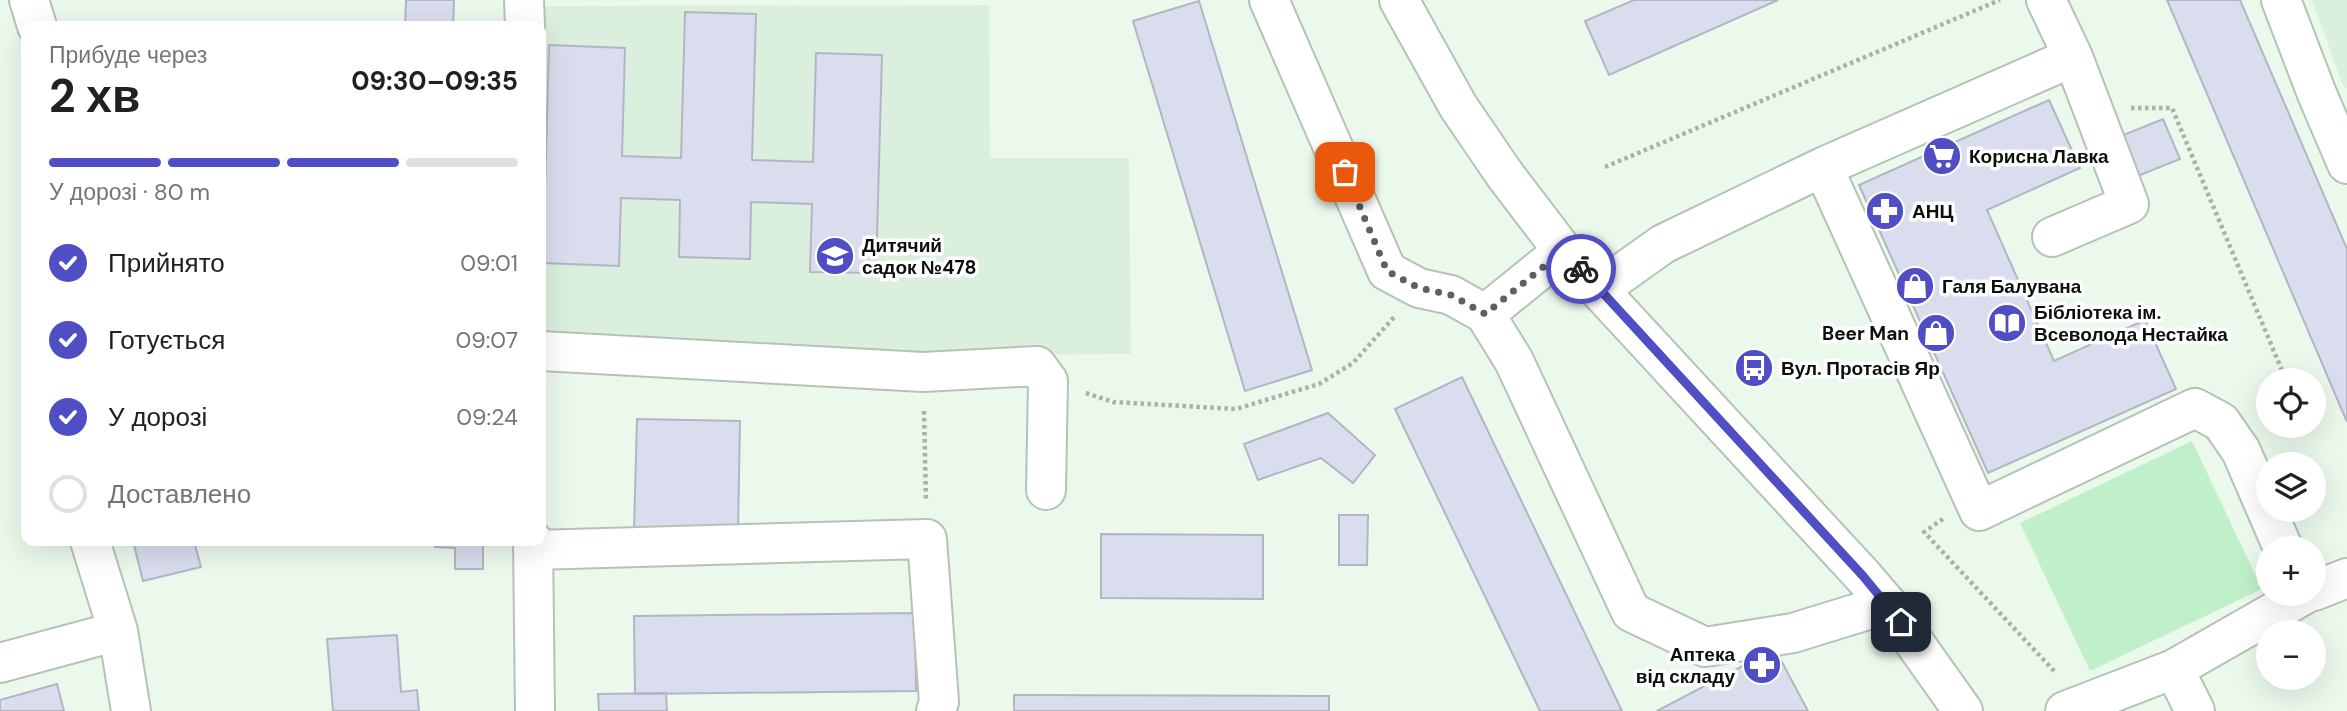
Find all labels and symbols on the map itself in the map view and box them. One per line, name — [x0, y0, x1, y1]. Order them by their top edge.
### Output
supermarket icon: Корисна Лавка — [1921, 135, 1963, 177]
pin — [1315, 142, 1375, 202]
place label: Корисна Лавка — [1969, 144, 2109, 169]
pharmacy icon: АНЦ — [1864, 190, 1906, 232]
place label: АНЦ — [1912, 199, 1953, 224]
place label: Дитячий садок №478 — [862, 233, 977, 280]
courier — [1546, 234, 1616, 304]
school or university icon: Дитячий садок №478 — [814, 235, 856, 277]
shop icon: Галя Балувана — [1894, 265, 1936, 307]
place label: Галя Балувана — [1942, 274, 2082, 299]
place label: Бібліотека ім. Всеволода Нестайка — [2034, 300, 2228, 347]
library icon: Бібліотека ім. Всеволода Нестайка — [1986, 302, 2028, 344]
shop icon: Beer Man — [1915, 312, 1957, 354]
place label: Beer Man — [1822, 321, 1909, 346]
bus stop icon: Вул. Протасів Яр — [1733, 347, 1775, 389]
place label: Вул. Протасів Яр — [1781, 356, 1940, 381]
pin — [1871, 592, 1931, 652]
place label: Аптека від складу — [1636, 642, 1735, 689]
pharmacy icon: Аптека від складу — [1741, 644, 1783, 686]

